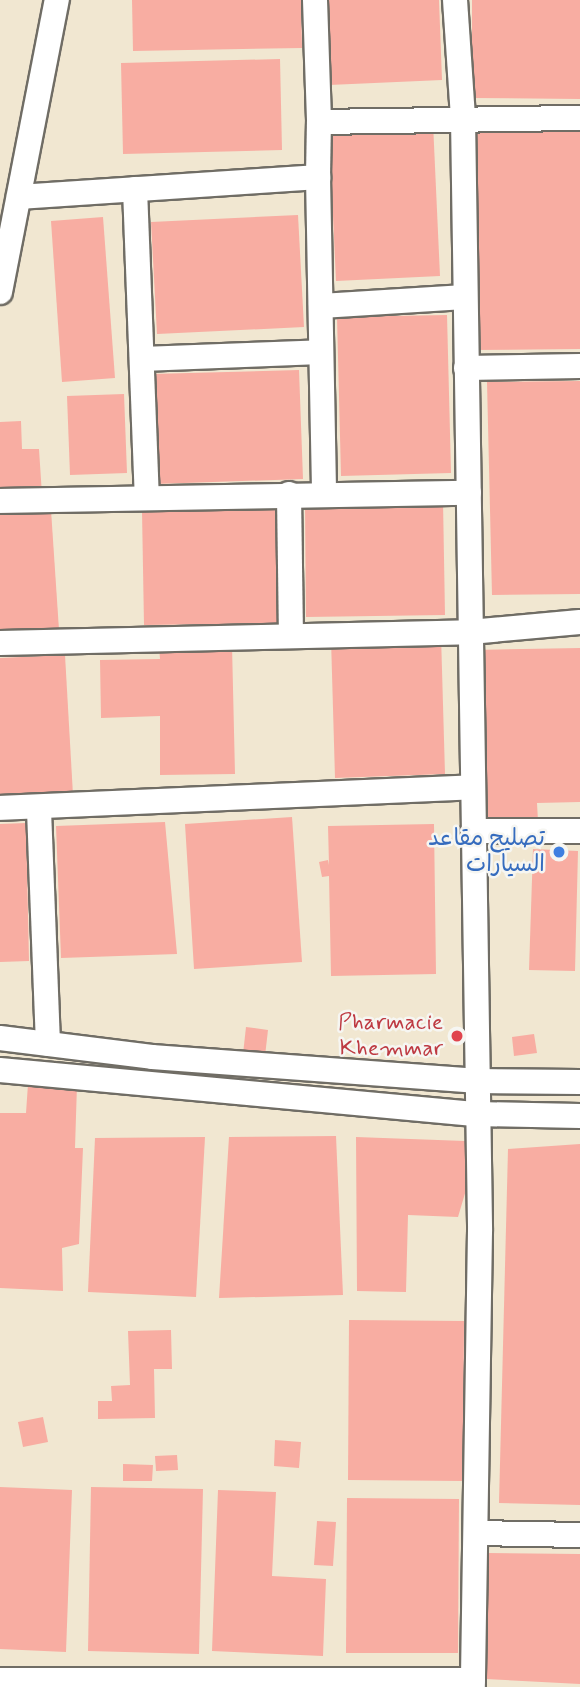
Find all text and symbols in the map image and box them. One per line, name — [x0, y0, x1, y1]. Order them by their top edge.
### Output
place label: تصليح مقاعد السيارات — [428, 825, 545, 879]
marker: تصليح مقاعد السيارات — [551, 844, 567, 860]
place label: Pharmacie Khemmar — [338, 1009, 443, 1063]
marker: Pharmacie Khemmar — [449, 1028, 465, 1044]

